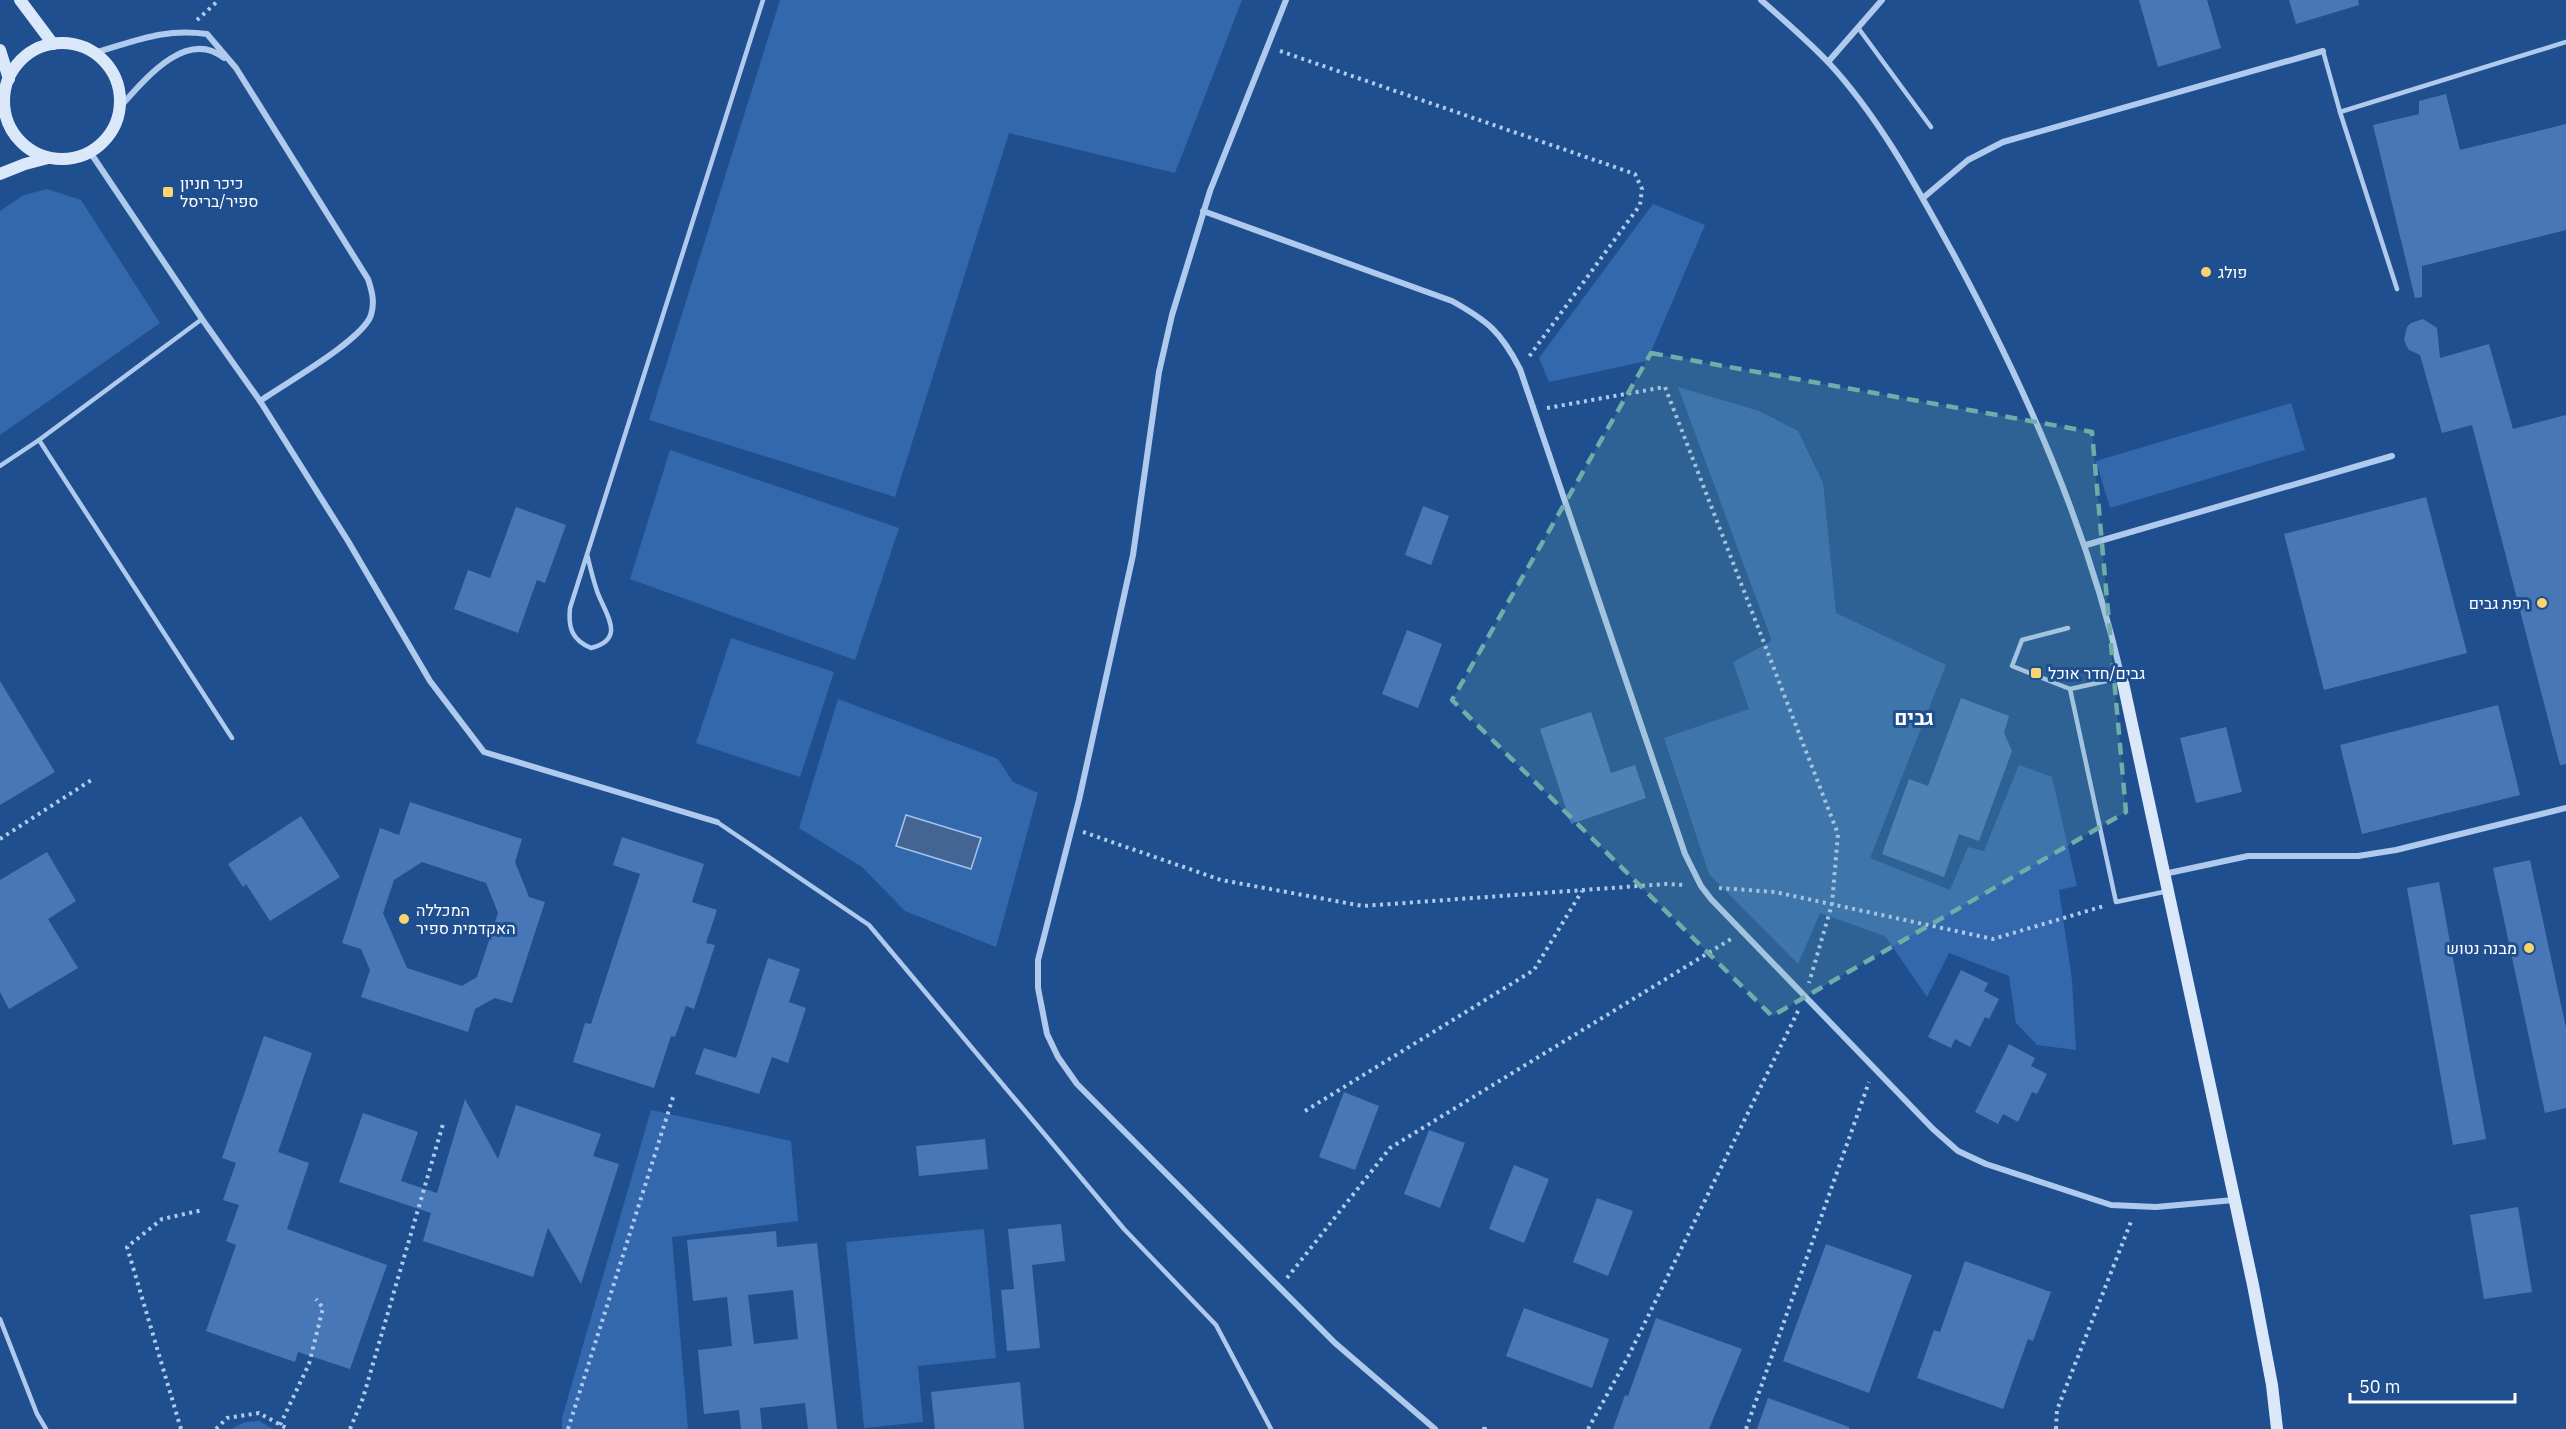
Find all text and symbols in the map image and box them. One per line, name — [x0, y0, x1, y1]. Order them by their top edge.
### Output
place label: כיכר חניון ספיר/בריסל — [180, 173, 259, 211]
marker: כיכר חניון ספיר/בריסל — [161, 185, 175, 199]
place label: פולג — [2218, 262, 2247, 282]
marker: פולג — [2199, 265, 2213, 279]
place label: רפת גבים — [2469, 593, 2530, 613]
marker: רפת גבים — [2535, 596, 2549, 610]
place label: גבים/חדר אוכל — [2048, 663, 2145, 683]
marker: גבים/חדר אוכל — [2029, 666, 2043, 680]
district label: גבים — [1894, 704, 1934, 731]
place label: המכללה האקדמית ספיר — [416, 900, 516, 938]
marker: המכללה האקדמית ספיר — [397, 912, 411, 926]
place label: מבנה נטוש — [2446, 938, 2517, 958]
marker: מבנה נטוש — [2522, 941, 2536, 955]
scale bar — [2350, 1366, 2515, 1404]
text: 50 m — [2359, 1375, 2401, 1398]

